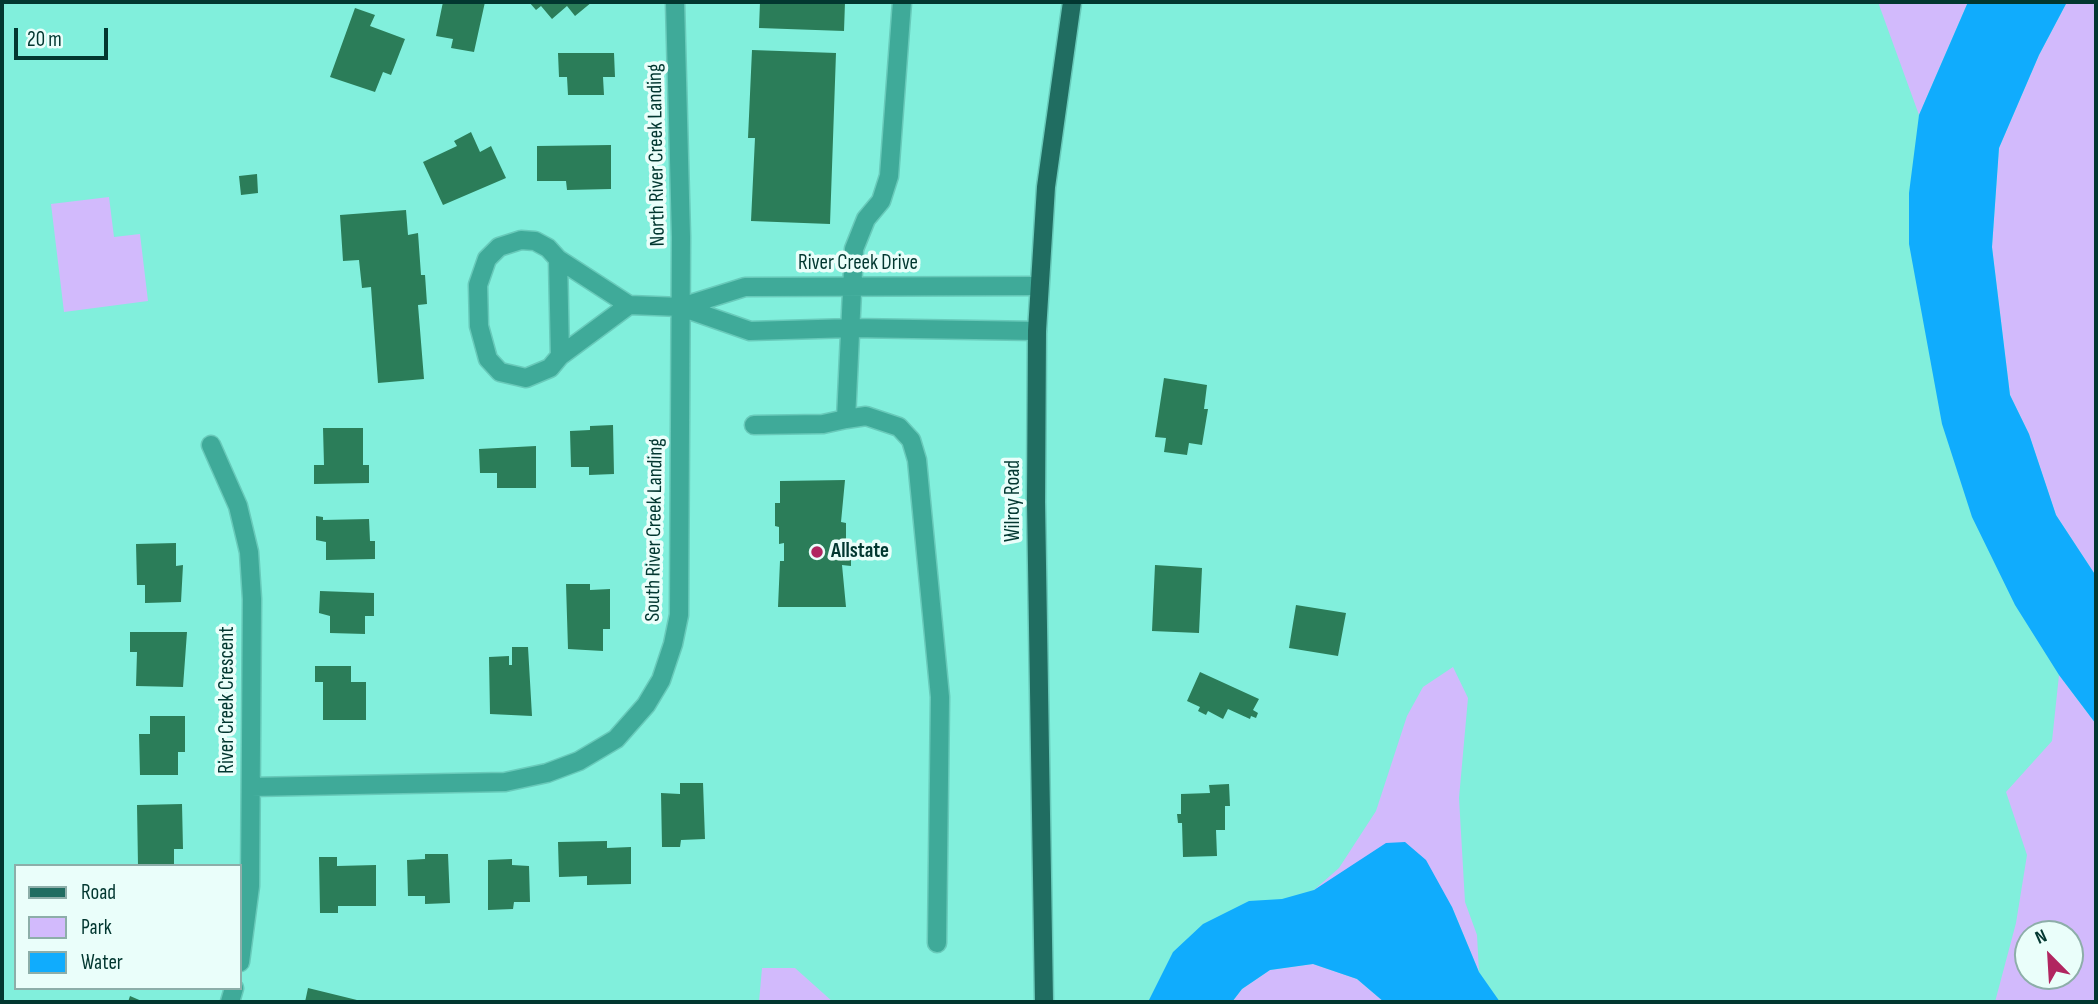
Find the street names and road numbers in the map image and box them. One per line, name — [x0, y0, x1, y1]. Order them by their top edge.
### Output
street label: North River Creek Landing — [643, 63, 671, 247]
street label: River Creek Drive — [798, 251, 918, 277]
street label: South River Creek Landing — [641, 438, 669, 622]
street label: Wilroy Road — [1001, 460, 1027, 542]
street label: River Creek Crescent — [215, 626, 241, 774]

